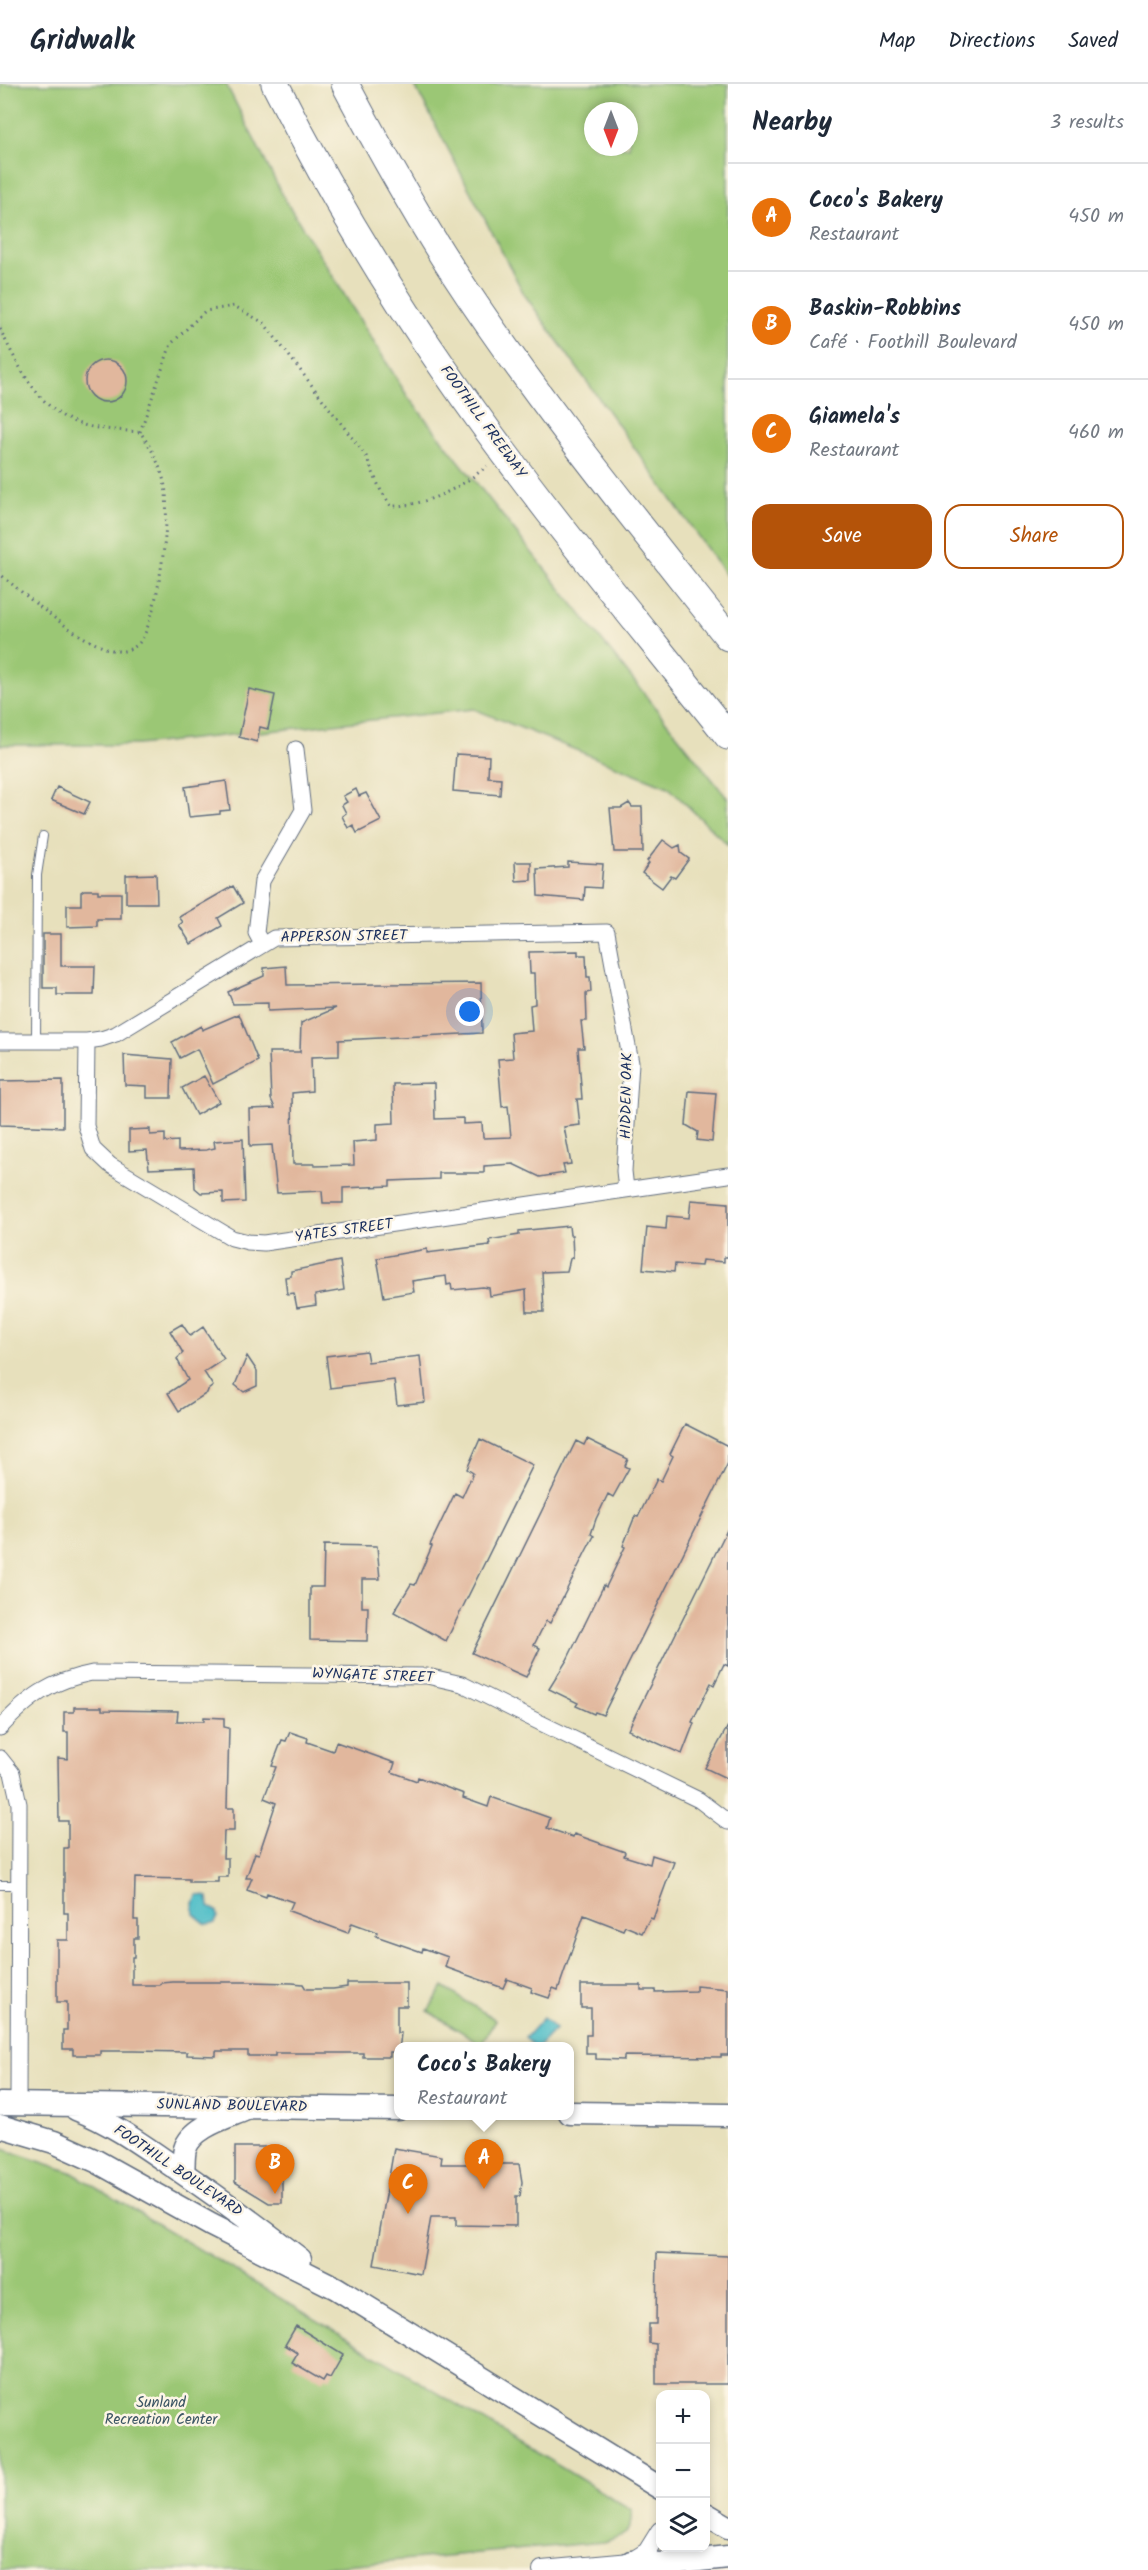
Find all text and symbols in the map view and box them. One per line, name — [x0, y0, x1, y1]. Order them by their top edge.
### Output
text: Gridwalk — [30, 19, 135, 64]
text: Map — [879, 25, 915, 58]
text: Directions — [948, 25, 1035, 58]
text: Saved — [1068, 25, 1118, 58]
north arrow — [584, 102, 638, 156]
text: Nearby — [752, 102, 832, 144]
text: 3 results — [1050, 107, 1124, 139]
text: Coco's Bakery — [809, 184, 943, 219]
text: A — [765, 201, 778, 233]
text: 450 m — [1068, 201, 1124, 233]
text: Restaurant — [809, 219, 899, 251]
text: Baskin-Robbins — [809, 292, 961, 327]
text: B — [765, 309, 778, 341]
text: 450 m — [1068, 309, 1124, 341]
text: Café · Foothill Boulevard — [809, 327, 1017, 359]
street label: FOOTHILL FREEWAY — [434, 360, 533, 485]
text: Giamela's — [809, 400, 900, 435]
text: C — [765, 417, 778, 449]
text: 460 m — [1068, 417, 1124, 449]
text: Restaurant — [809, 435, 899, 467]
button: Save — [752, 504, 932, 569]
button: Share — [944, 504, 1124, 569]
street label: APPERSON STREET — [280, 924, 409, 950]
your location — [455, 997, 484, 1026]
street label: HIDDEN OAK — [614, 1053, 640, 1139]
street label: YATES STREET — [293, 1212, 397, 1250]
street label: WYNGATE STREET — [312, 1662, 436, 1690]
popup — [394, 2042, 574, 2120]
text: Coco's Bakery — [417, 2048, 551, 2083]
text: Restaurant — [417, 2083, 507, 2115]
street label: SUNLAND BOULEVARD — [157, 2093, 308, 2119]
street label: FOOTHILL BOULEVARD — [108, 2119, 248, 2224]
pin: A — [464, 2140, 504, 2189]
pin: B — [256, 2144, 294, 2194]
pin: C — [388, 2164, 428, 2214]
map controls — [656, 2390, 710, 2552]
button: + — [656, 2390, 710, 2444]
park label: Sunland Recreation Center — [105, 2391, 218, 2432]
button: − — [656, 2444, 710, 2498]
button: layers — [656, 2498, 710, 2552]

